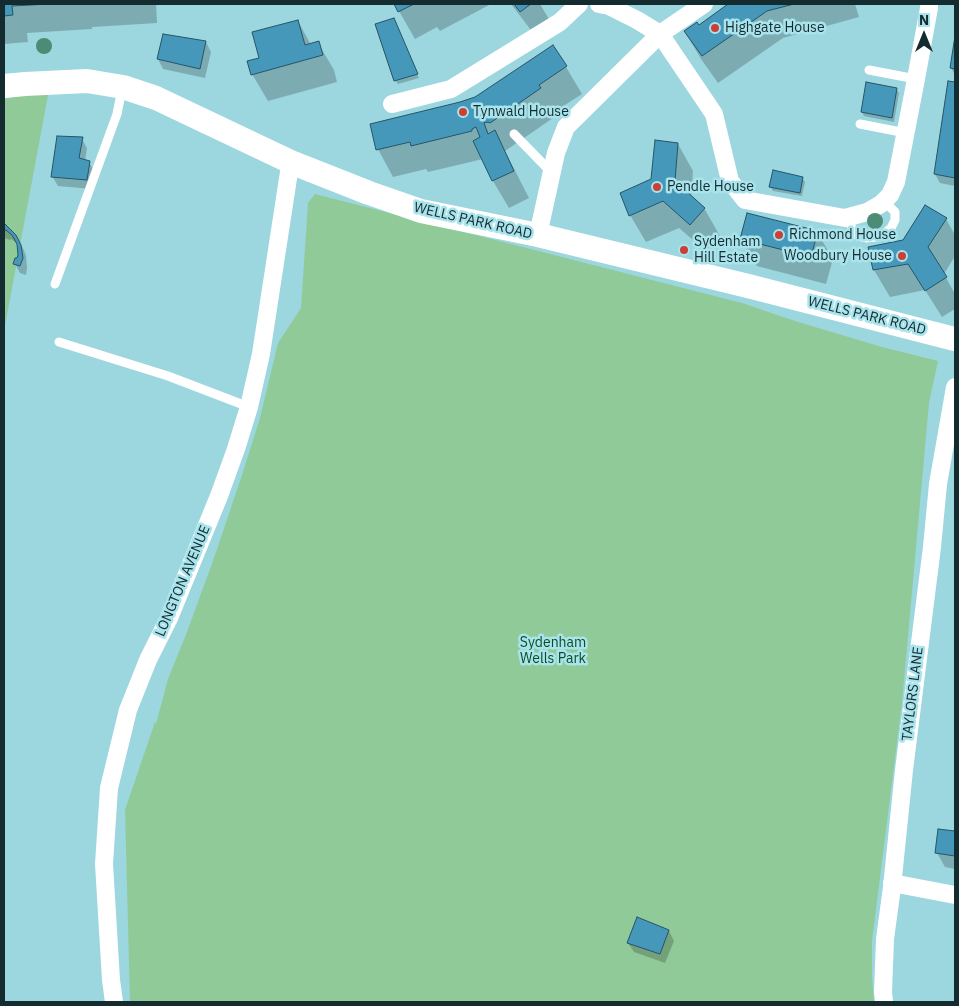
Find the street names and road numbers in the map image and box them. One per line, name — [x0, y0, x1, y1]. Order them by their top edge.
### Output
street label: WELLS PARK ROAD — [412, 199, 534, 243]
street label: WELLS PARK ROAD — [806, 293, 928, 339]
street label: LONGTON AVENUE — [152, 523, 214, 639]
street label: TAYLORS LANE — [899, 646, 927, 742]

